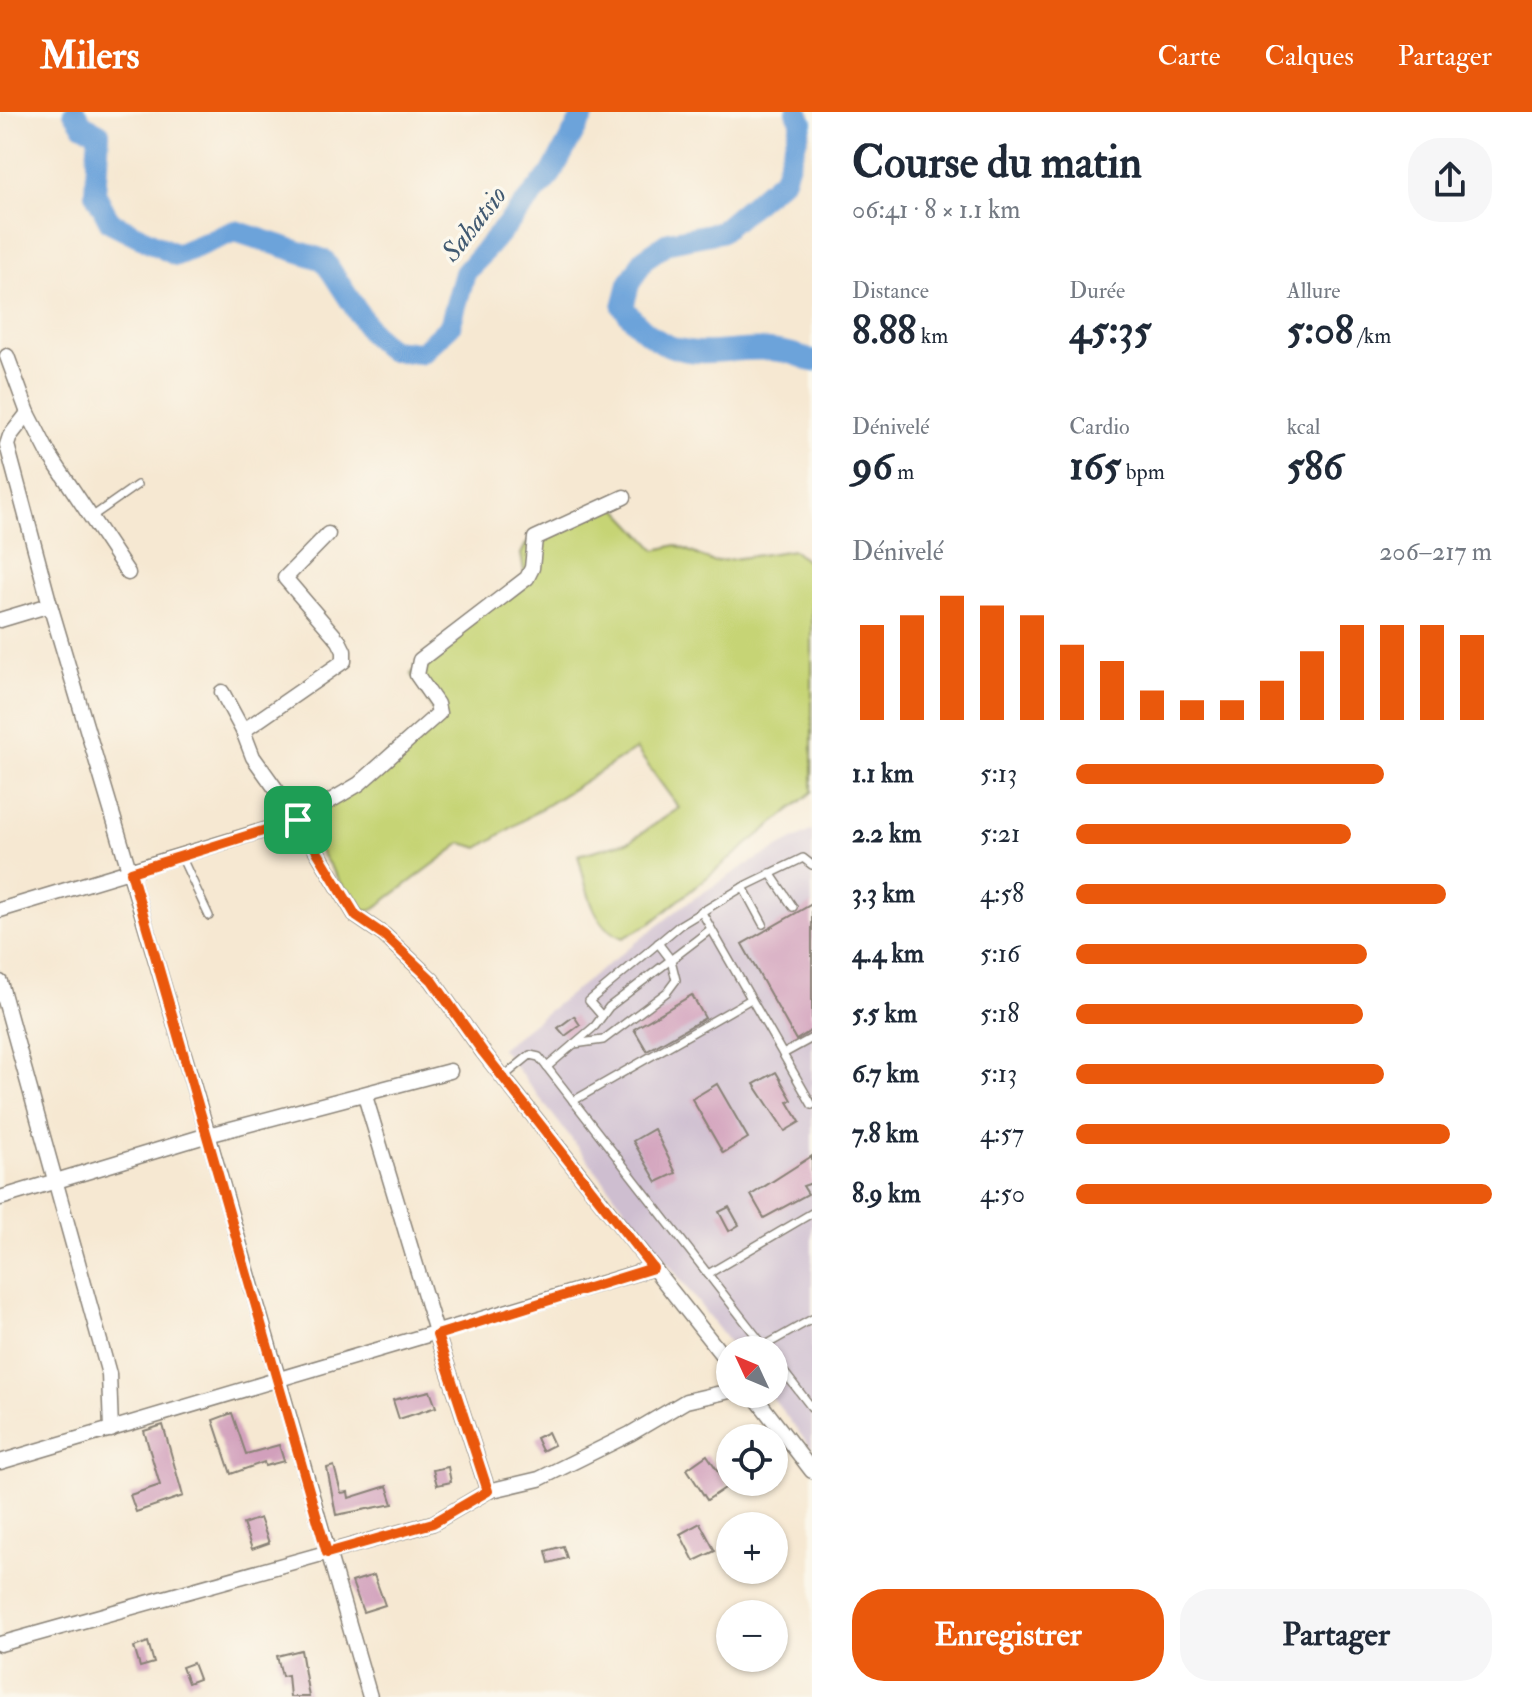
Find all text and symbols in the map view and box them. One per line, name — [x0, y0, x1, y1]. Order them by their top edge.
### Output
text: Milers — [40, 32, 140, 80]
text: Carte — [1157, 39, 1221, 74]
text: Calques — [1265, 39, 1354, 74]
text: Partager — [1398, 39, 1492, 74]
text: Course du matin — [852, 136, 1142, 191]
button: share — [1408, 138, 1492, 222]
water label: Sahatsio — [433, 179, 515, 270]
text: 06:41 · 8 × 1.1 km — [852, 194, 1020, 226]
text: Distance — [852, 277, 929, 305]
text: Durée — [1069, 277, 1125, 305]
text: Allure — [1287, 277, 1341, 305]
text: 8.88 — [852, 305, 916, 356]
text: 45:35 — [1069, 305, 1151, 356]
text: 5:08 — [1287, 305, 1353, 356]
text: km — [916, 322, 948, 350]
text: /km — [1353, 322, 1391, 350]
text: Dénivelé — [852, 413, 929, 441]
text: Cardio — [1069, 413, 1130, 441]
text: kcal — [1287, 413, 1320, 441]
text: 96 — [852, 441, 893, 492]
text: 165 — [1069, 441, 1121, 492]
text: 586 — [1287, 441, 1343, 492]
text: m — [893, 458, 914, 486]
text: bpm — [1121, 458, 1165, 486]
text: Dénivelé — [852, 536, 944, 568]
text: 206–217 m — [1379, 536, 1492, 568]
text: 1.1 km — [852, 758, 914, 790]
text: 5:13 — [980, 758, 1017, 790]
pin — [264, 786, 332, 854]
icon: arrive — [276, 798, 320, 842]
text: 2.2 km — [852, 818, 921, 850]
text: 5:21 — [980, 818, 1020, 850]
text: 3.3 km — [852, 878, 915, 910]
text: 4:58 — [980, 878, 1024, 910]
text: 4.4 km — [852, 938, 924, 970]
text: 5:16 — [980, 938, 1020, 970]
text: 5.5 km — [852, 998, 917, 1030]
text: 5:18 — [980, 998, 1019, 1030]
text: 6.7 km — [852, 1058, 919, 1090]
text: 5:13 — [980, 1058, 1017, 1090]
text: 7.8 km — [852, 1118, 919, 1150]
text: 4:57 — [980, 1118, 1024, 1150]
text: 8.9 km — [852, 1178, 921, 1210]
text: 4:50 — [980, 1178, 1025, 1210]
north arrow — [716, 1336, 788, 1408]
map controls — [716, 1336, 788, 1672]
button: locate — [716, 1424, 788, 1496]
button: + — [716, 1512, 788, 1584]
button: Enregistrer — [852, 1589, 1164, 1681]
button: Partager — [1180, 1589, 1492, 1681]
button: − — [716, 1600, 788, 1672]

